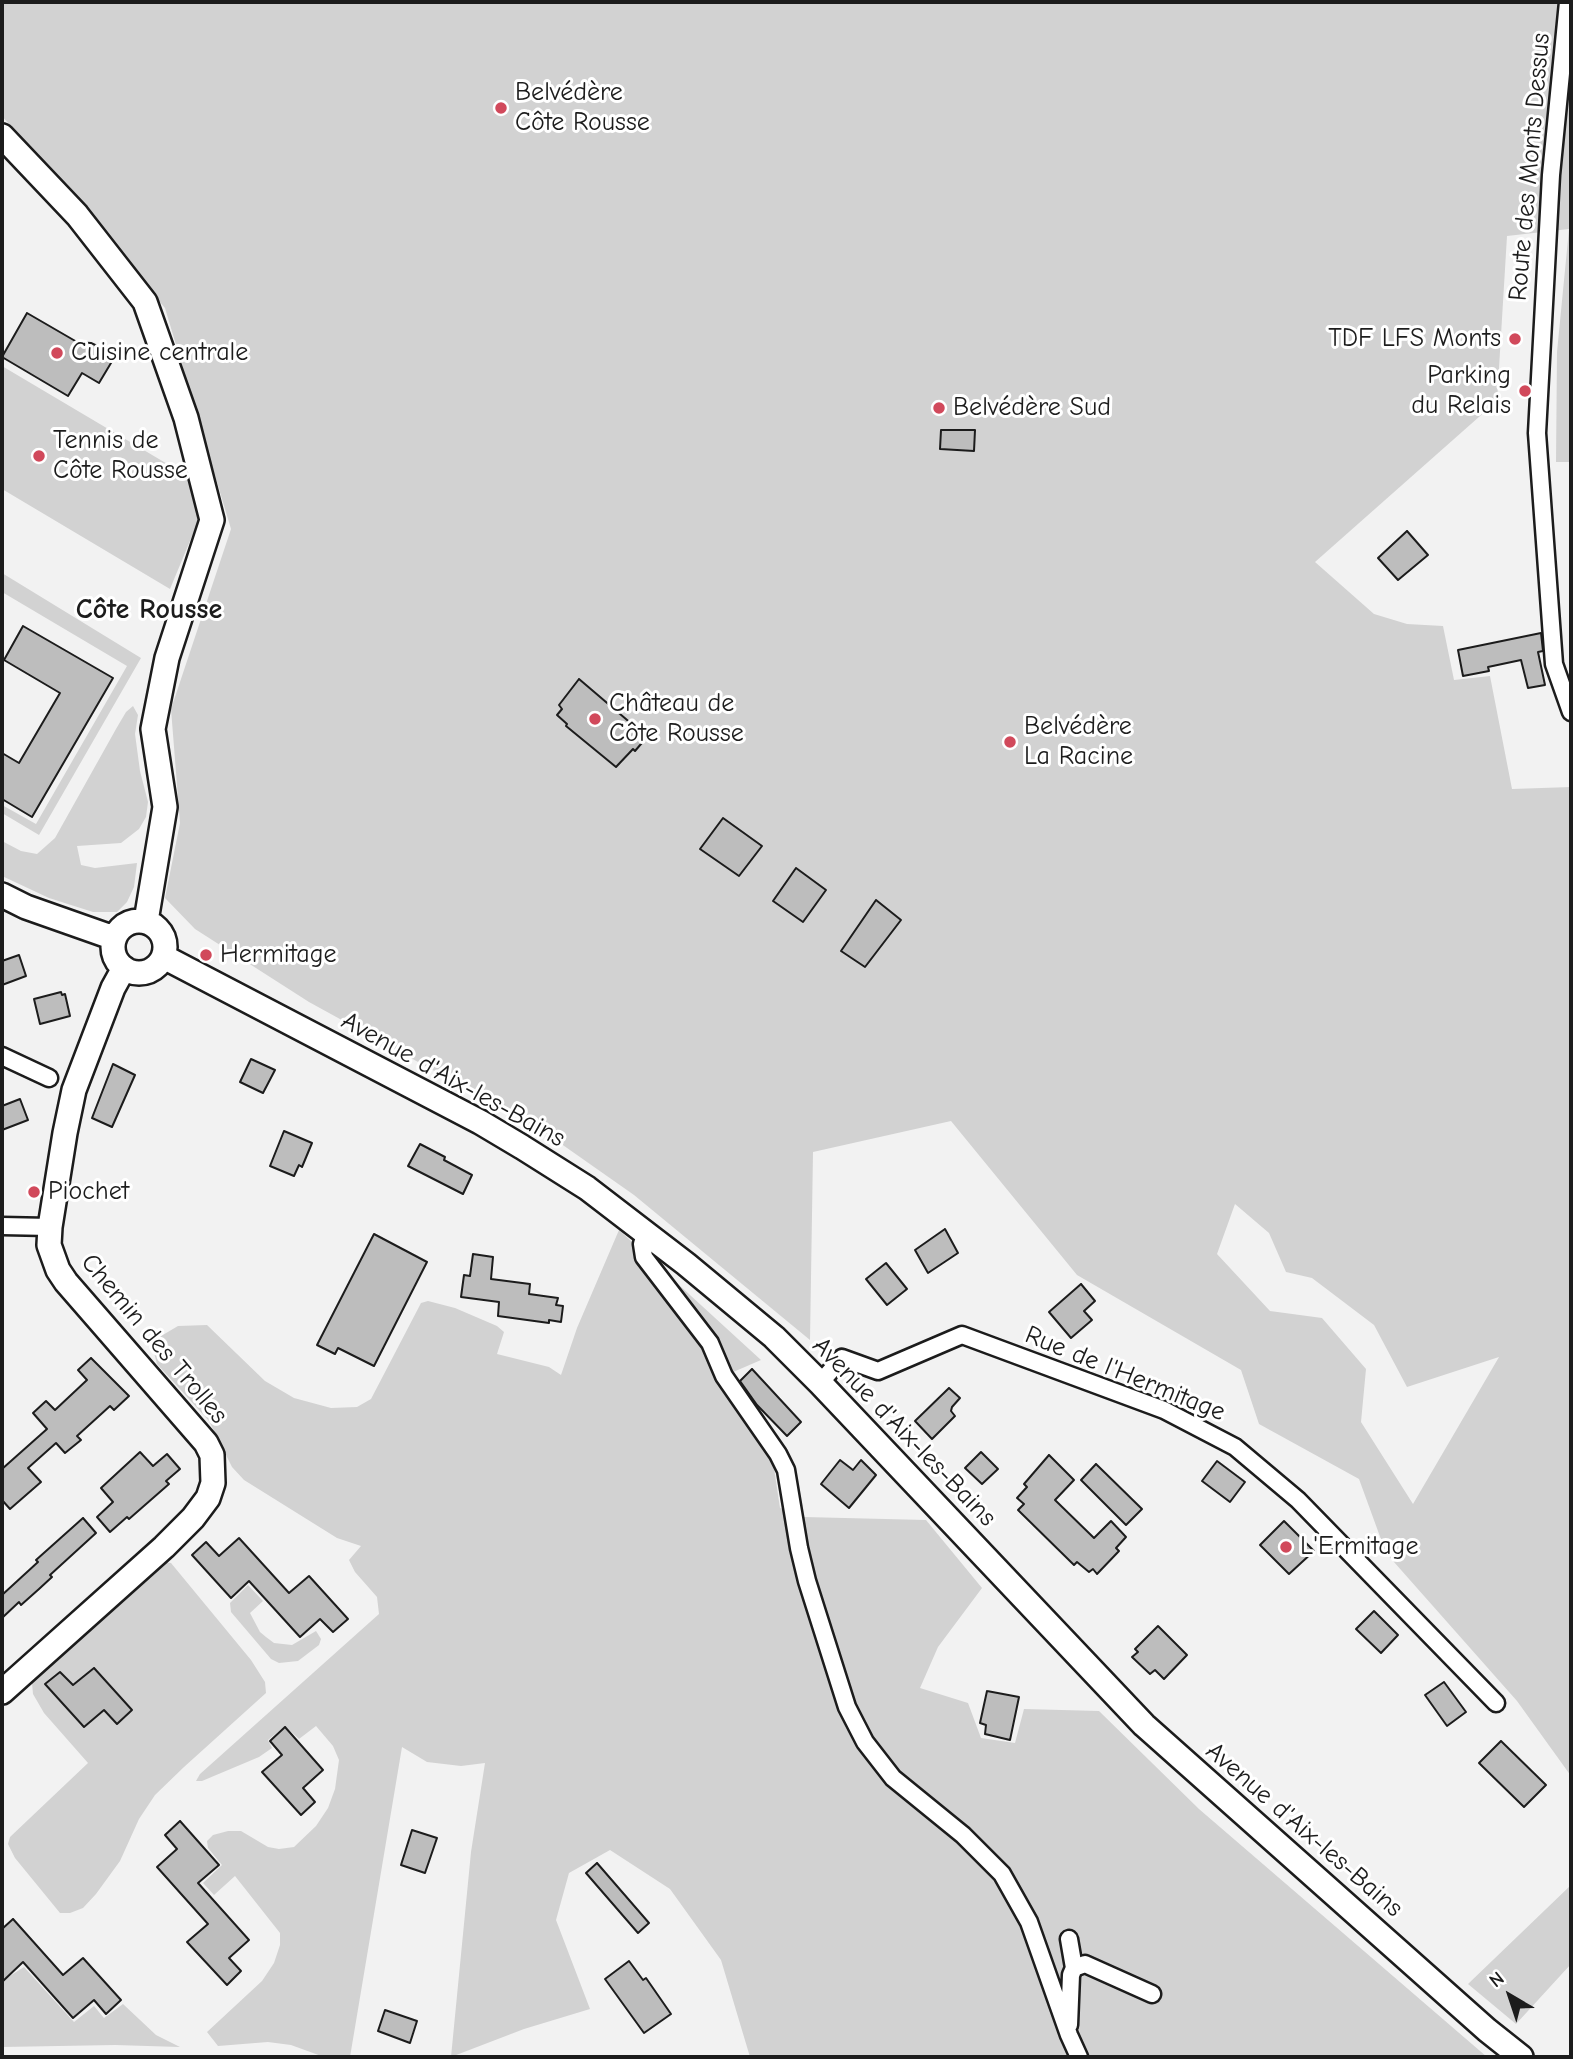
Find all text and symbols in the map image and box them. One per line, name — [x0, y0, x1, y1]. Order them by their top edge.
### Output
street label: Route des Monts Dessus — [1503, 32, 1557, 302]
place label: Belvédère Côte Rousse — [515, 77, 650, 138]
marker: Belvédère Côte Rousse — [493, 100, 509, 116]
place label: TDF LFS Monts — [1328, 323, 1501, 355]
marker: TDF LFS Monts — [1507, 331, 1523, 347]
place label: Cuisine centrale — [71, 337, 248, 369]
marker: Cuisine centrale — [49, 345, 65, 361]
place label: Parking du Relais — [1411, 360, 1511, 422]
marker: Parking du Relais — [1517, 383, 1533, 399]
place label: Belvédère Sud — [953, 392, 1111, 424]
marker: Belvédère Sud — [931, 400, 947, 416]
place label: Tennis de Côte Rousse — [53, 425, 188, 486]
marker: Tennis de Côte Rousse — [31, 448, 47, 464]
district label: Côte Rousse — [76, 593, 222, 627]
place label: Château de Côte Rousse — [609, 688, 744, 750]
marker: Château de Côte Rousse — [587, 711, 603, 727]
place label: Belvédère La Racine — [1024, 711, 1133, 772]
marker: Belvédère La Racine — [1002, 734, 1018, 750]
place label: Hermitage — [220, 939, 336, 971]
marker: Hermitage — [198, 947, 214, 963]
street label: Avenue d'Aix-les-Bains — [336, 1005, 570, 1155]
place label: Piochet — [48, 1176, 129, 1208]
marker: Piochet — [26, 1184, 42, 1200]
street label: Chemin des Trolles — [74, 1248, 234, 1430]
street label: Rue de l'Hermitage — [1020, 1320, 1230, 1428]
street label: Avenue d'Aix-les-Bains — [806, 1331, 1002, 1533]
place label: L'Ermitage — [1300, 1531, 1418, 1563]
marker: L'Ermitage — [1278, 1539, 1294, 1555]
street label: Avenue d'Aix-les-Bains — [1199, 1736, 1409, 1924]
north arrow — [1475, 1961, 1545, 2031]
text: N — [1485, 1967, 1509, 1992]

